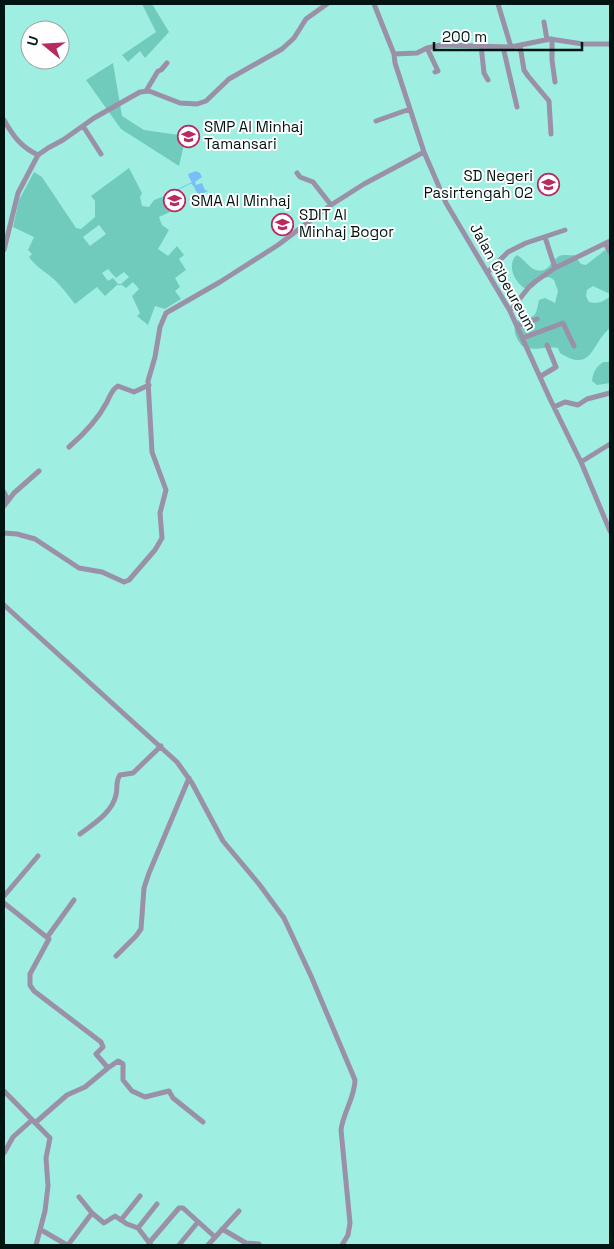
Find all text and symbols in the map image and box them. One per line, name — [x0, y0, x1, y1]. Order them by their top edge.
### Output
north arrow — [20, 20, 70, 70]
scale bar — [434, 20, 582, 52]
text: 200 m — [442, 27, 487, 46]
text: U — [23, 34, 43, 48]
place label: SMP Al Minhaj Tamansari — [204, 117, 303, 153]
school or university icon: SMP Al Minhaj Tamansari — [176, 124, 200, 148]
place label: SD Negeri Pasirtengah 02 — [424, 166, 533, 202]
school or university icon: SD Negeri Pasirtengah 02 — [537, 173, 561, 197]
school or university icon: SMA Al Minhaj — [163, 189, 187, 213]
place label: SMA Al Minhaj — [191, 191, 290, 210]
place label: SDIT Al Minhaj Bogor — [299, 205, 394, 241]
school or university icon: SDIT Al Minhaj Bogor — [271, 212, 295, 236]
street label: Jalan Cibeureum — [466, 220, 541, 334]

